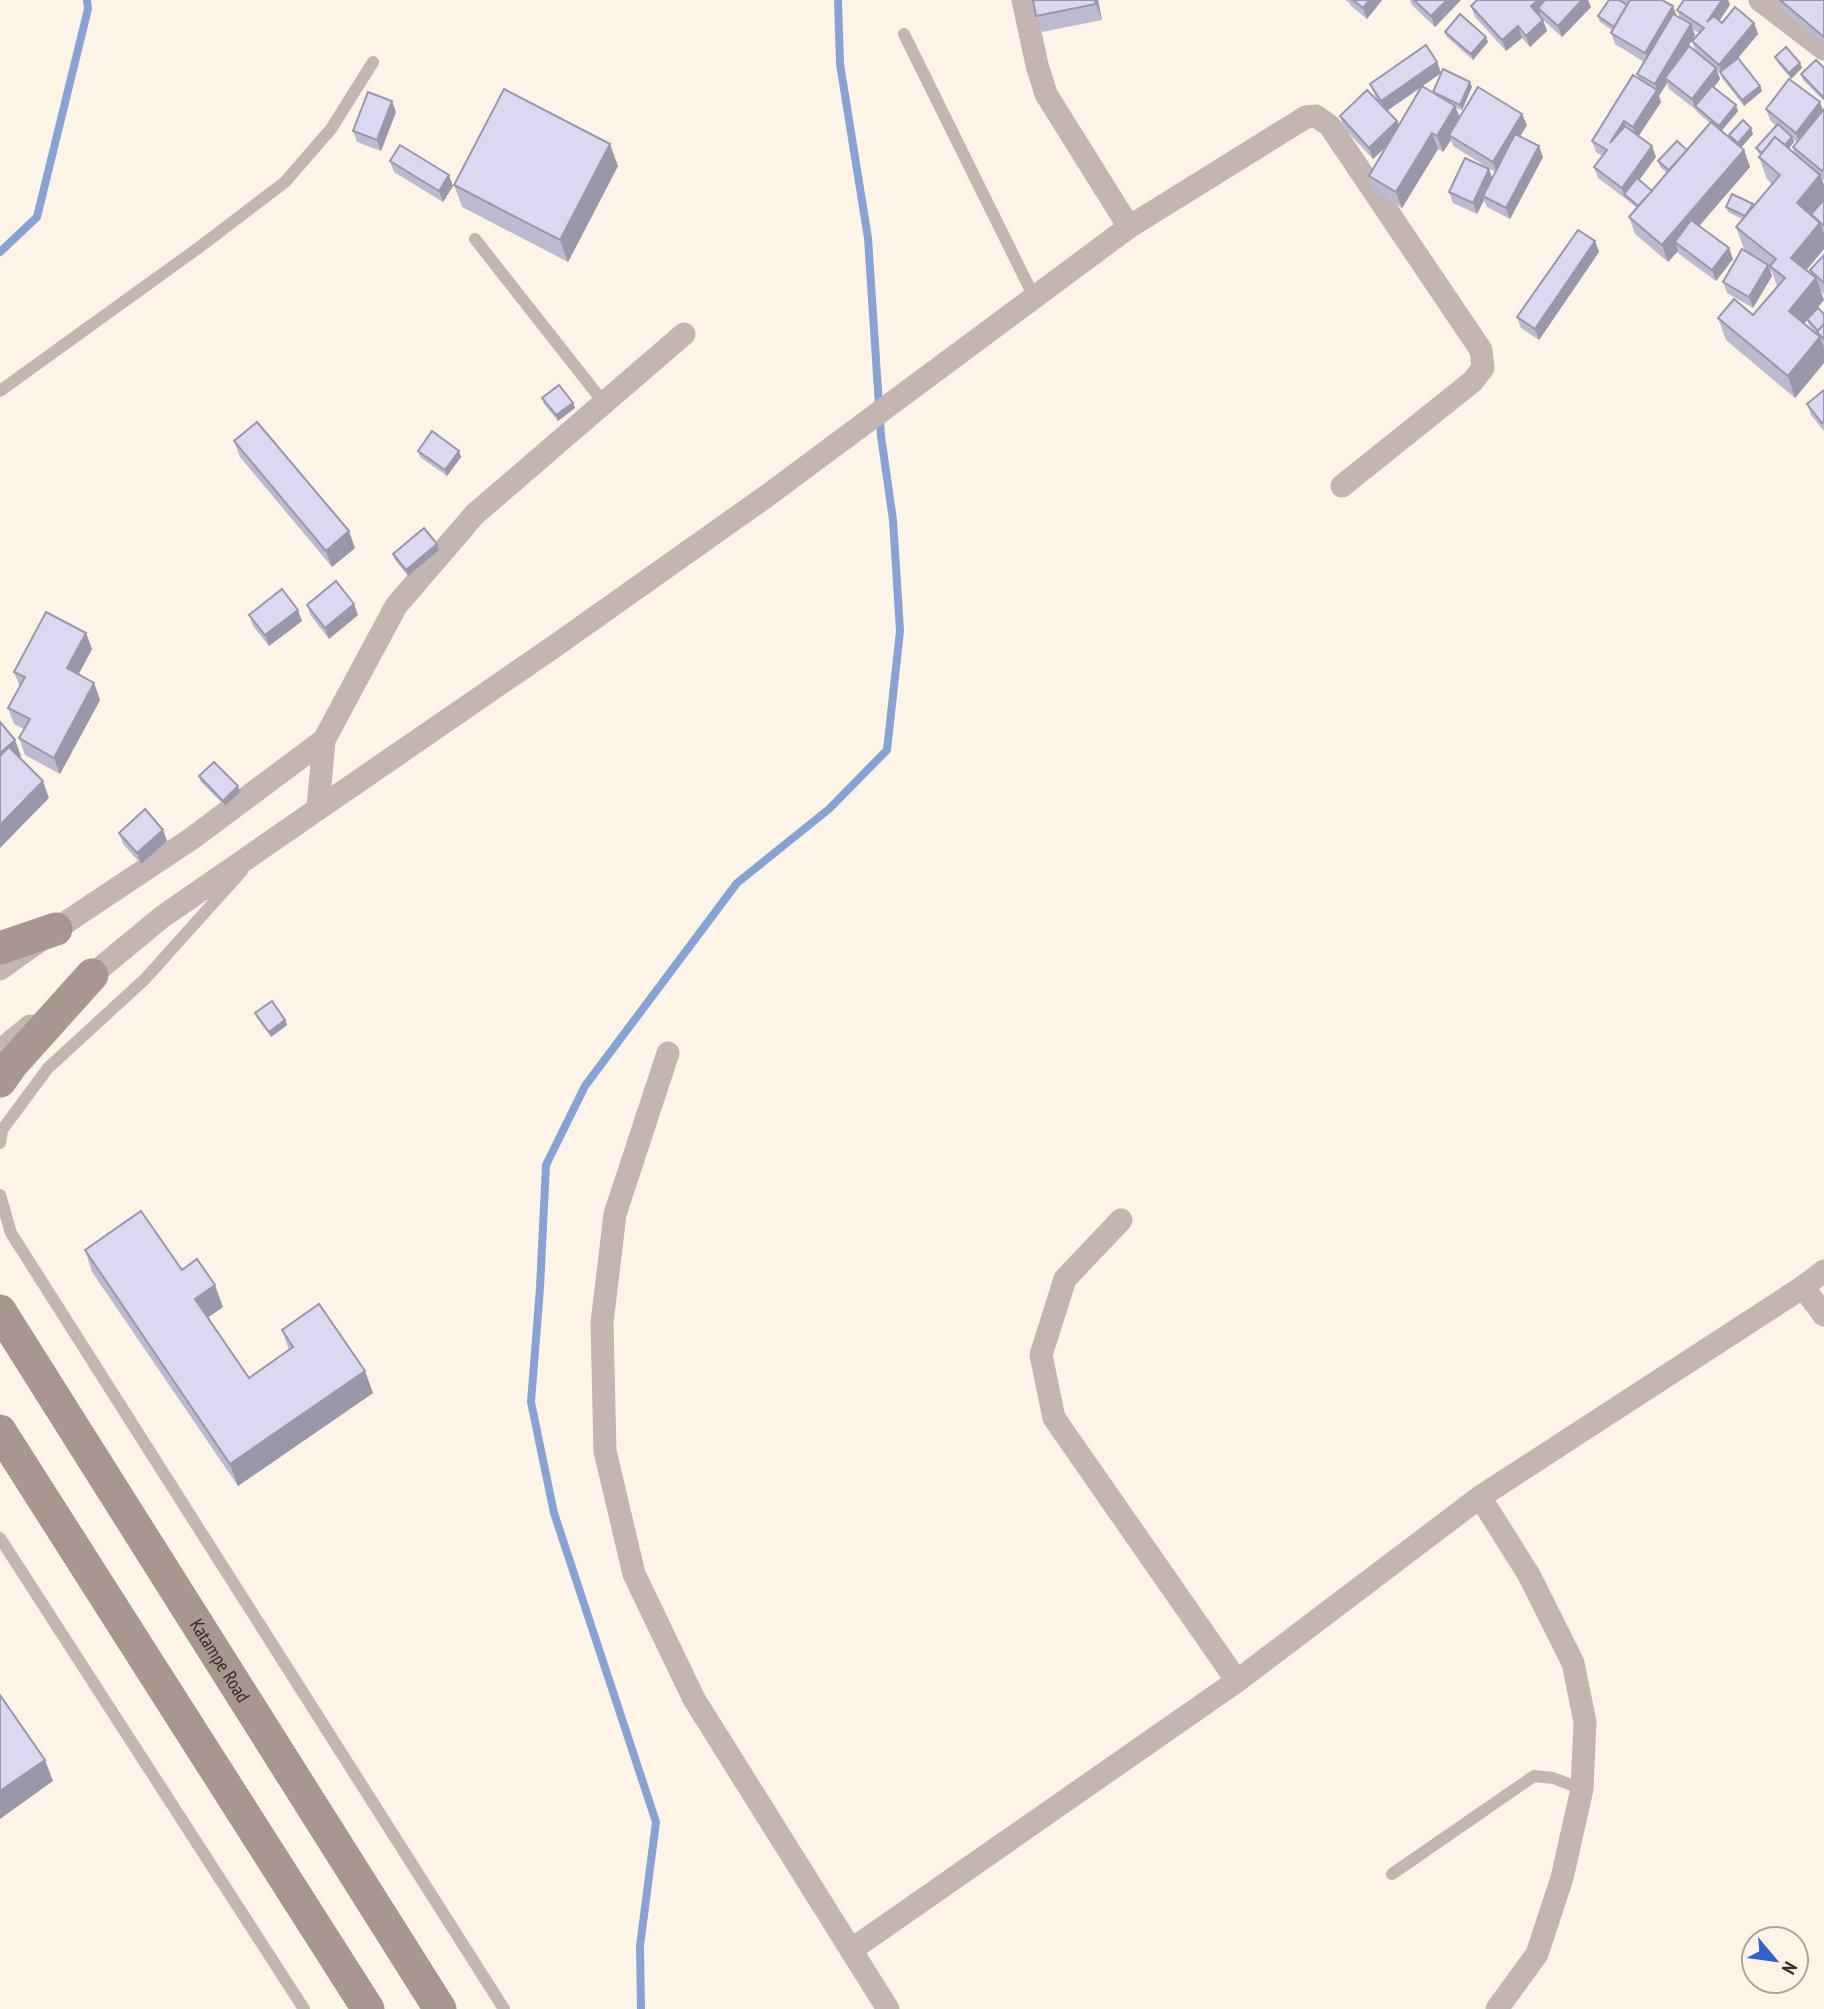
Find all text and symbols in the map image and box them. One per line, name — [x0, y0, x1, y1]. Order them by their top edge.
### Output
street label: Katampe Road — [185, 1614, 256, 1707]
north arrow — [1740, 1925, 1810, 1995]
text: N — [1777, 1958, 1803, 1979]

